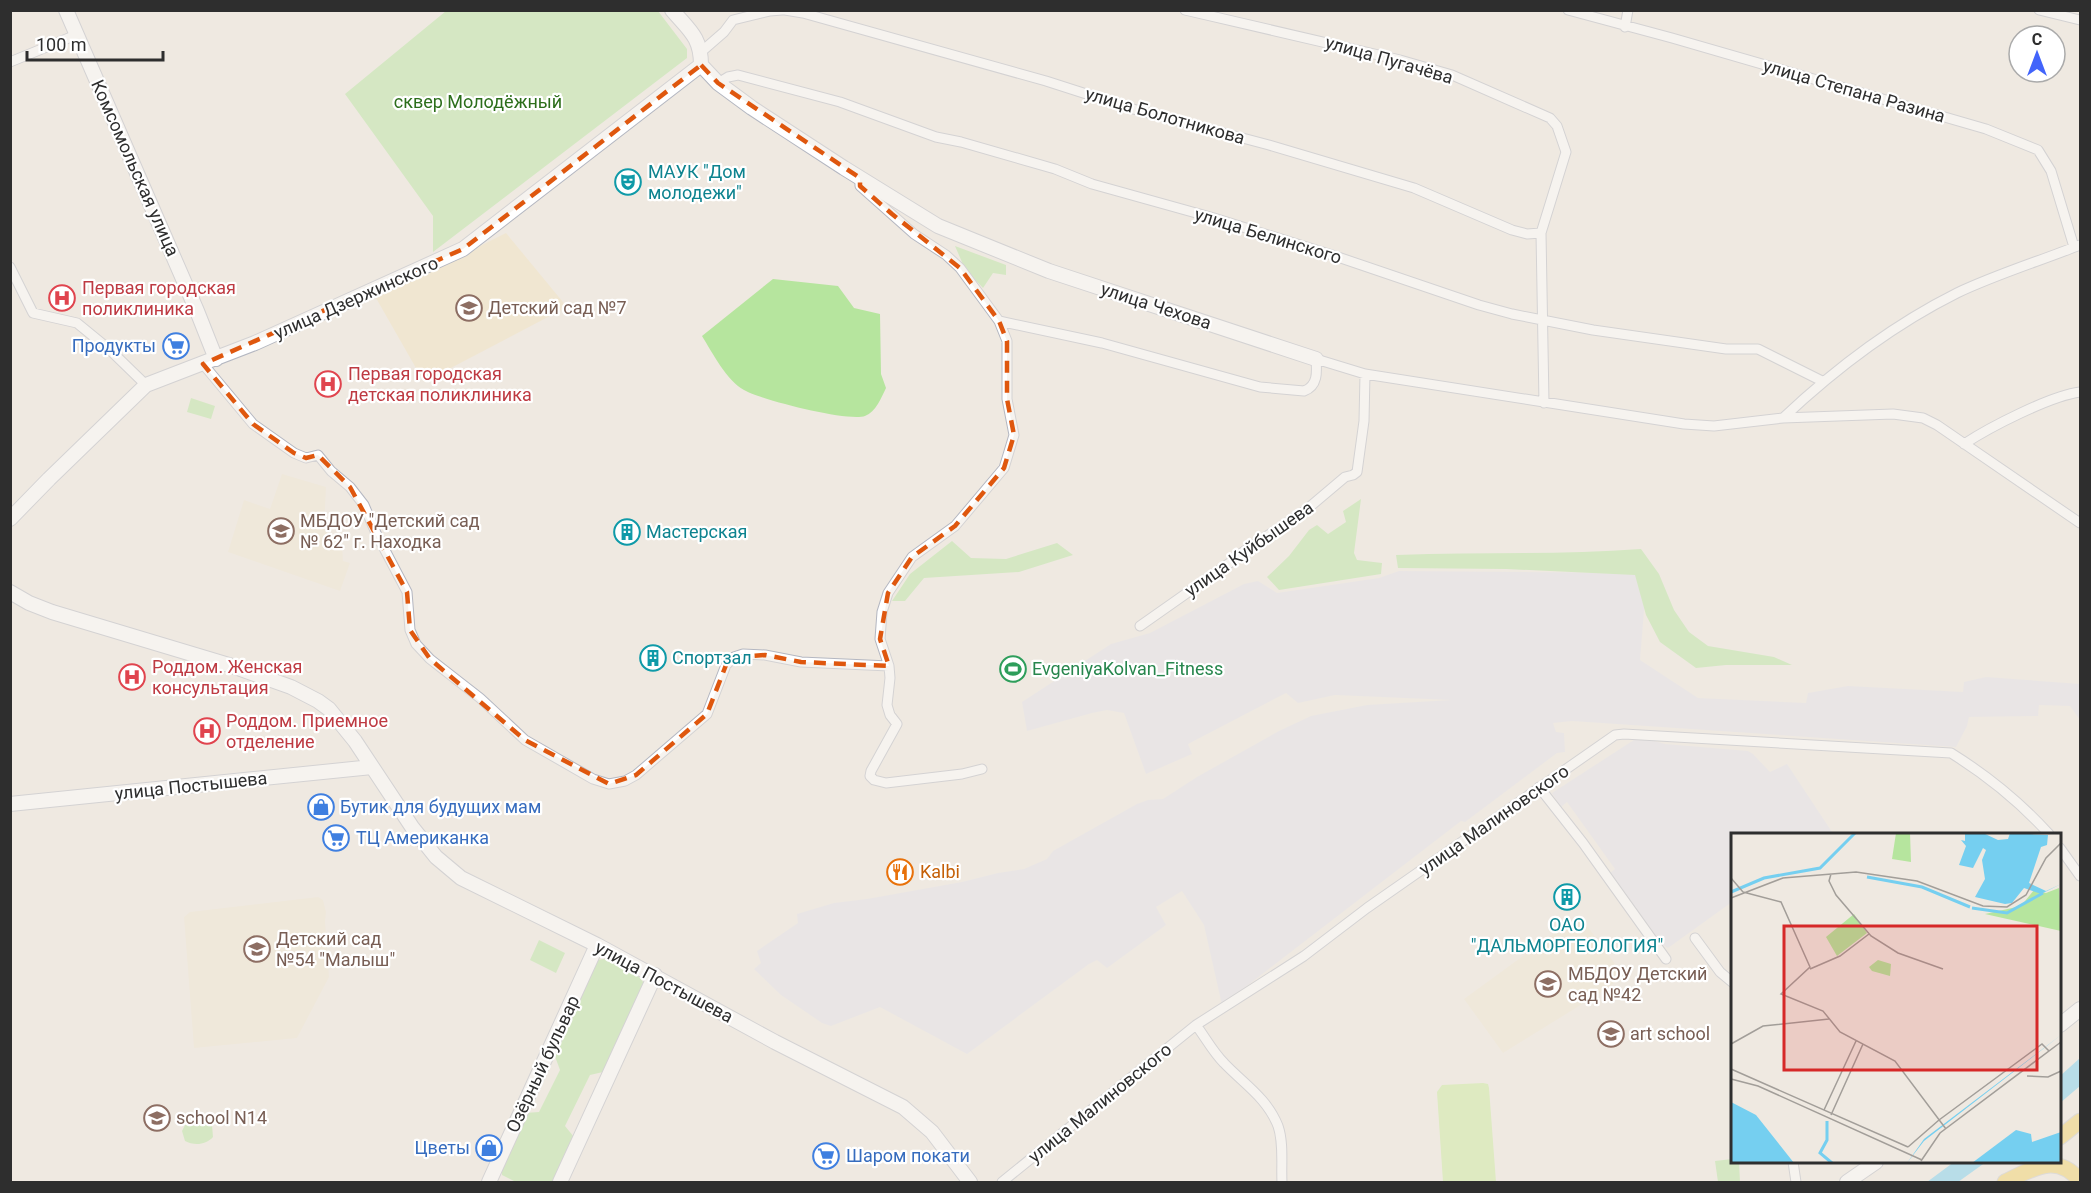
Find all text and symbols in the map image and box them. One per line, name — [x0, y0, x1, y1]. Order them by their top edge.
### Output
scale bar — [27, 24, 164, 62]
north arrow — [2007, 24, 2067, 84]
text: С — [2032, 30, 2042, 49]
street label: улица Пугачёва — [1323, 31, 1455, 88]
text: 100 m — [36, 34, 87, 55]
street label: улица Степана Разина — [1761, 54, 1948, 127]
street label: Комсомольская улица — [87, 76, 184, 259]
street label: улица Болотникова — [1083, 83, 1247, 148]
park label: сквер Молодёжный — [394, 91, 562, 112]
place label: МАУК "Дом молодежи" — [648, 161, 746, 203]
theatre icon: МАУК "Дом молодежи" — [613, 167, 643, 197]
street label: улица Белинского — [1192, 203, 1344, 268]
street label: улица Дзержинского — [270, 252, 441, 343]
place label: Первая городская поликлиника — [82, 277, 236, 319]
street label: улица Чехова — [1098, 278, 1214, 333]
hospital icon: Первая городская поликлиника — [47, 283, 77, 313]
school or university icon: Детский сад №7 — [454, 293, 484, 323]
place label: Детский сад №7 — [488, 297, 627, 318]
supermarket icon: Продукты — [161, 331, 191, 361]
place label: Продукты — [72, 335, 156, 356]
place label: Первая городская детская поликлиника — [348, 363, 532, 405]
hospital icon: Первая городская детская поликлиника — [313, 369, 343, 399]
street label: улица Куйбышева — [1180, 496, 1317, 601]
place label: МБДОУ "Детский сад № 62" г. Находка — [300, 510, 480, 552]
school or university icon: МБДОУ "Детский сад № 62" г. Находка — [266, 516, 296, 546]
building icon: Мастерская — [612, 517, 642, 547]
place label: Мастерская — [646, 521, 747, 542]
building icon: Спортзал — [638, 643, 668, 673]
place label: Спортзал — [672, 647, 752, 668]
sports icon: EvgeniyaKolvan_Fitness — [998, 654, 1028, 684]
place label: Роддом. Женская консультация — [152, 656, 302, 698]
place label: EvgeniyaKolvan_Fitness — [1032, 658, 1223, 679]
hospital icon: Роддом. Женская консультация — [117, 662, 147, 692]
place label: Роддом. Приемное отделение — [226, 710, 388, 752]
hospital icon: Роддом. Приемное отделение — [192, 716, 222, 746]
street label: улица Малиновского — [1415, 760, 1573, 879]
street label: улица Постышева — [114, 767, 268, 804]
shop icon: Бутик для будущих мам — [306, 792, 336, 822]
place label: Бутик для будущих мам — [340, 796, 541, 817]
supermarket icon: ТЦ Американка — [321, 823, 351, 853]
place label: ТЦ Американка — [356, 827, 489, 848]
inset map — [1731, 833, 2061, 1163]
restaurant icon: Kalbi — [885, 857, 915, 887]
place label: Kalbi — [920, 861, 960, 882]
building icon: ОАО "ДАЛЬМОРГЕОЛОГИЯ" — [1552, 882, 1582, 912]
place label: ОАО "ДАЛЬМОРГЕОЛОГИЯ" — [1471, 914, 1663, 956]
place label: Детский сад №54 "Малыш" — [276, 928, 395, 970]
school or university icon: Детский сад №54 "Малыш" — [242, 934, 272, 964]
street label: улица Постышева — [592, 936, 737, 1027]
place label: МБДОУ Детский сад №42 — [1568, 963, 1707, 1005]
school or university icon: МБДОУ Детский сад №42 — [1533, 969, 1563, 999]
street label: Озёрный бульвар — [502, 992, 584, 1136]
school or university icon: art school — [1596, 1019, 1626, 1049]
place label: art school — [1630, 1023, 1710, 1044]
street label: улица Малиновского — [1024, 1038, 1175, 1167]
school or university icon: school N14 — [142, 1103, 172, 1133]
place label: school N14 — [176, 1107, 267, 1128]
shop icon: Цветы — [474, 1133, 504, 1163]
place label: Цветы — [414, 1137, 470, 1158]
supermarket icon: Шаром покати — [811, 1141, 841, 1171]
place label: Шаром покати — [846, 1145, 970, 1166]

